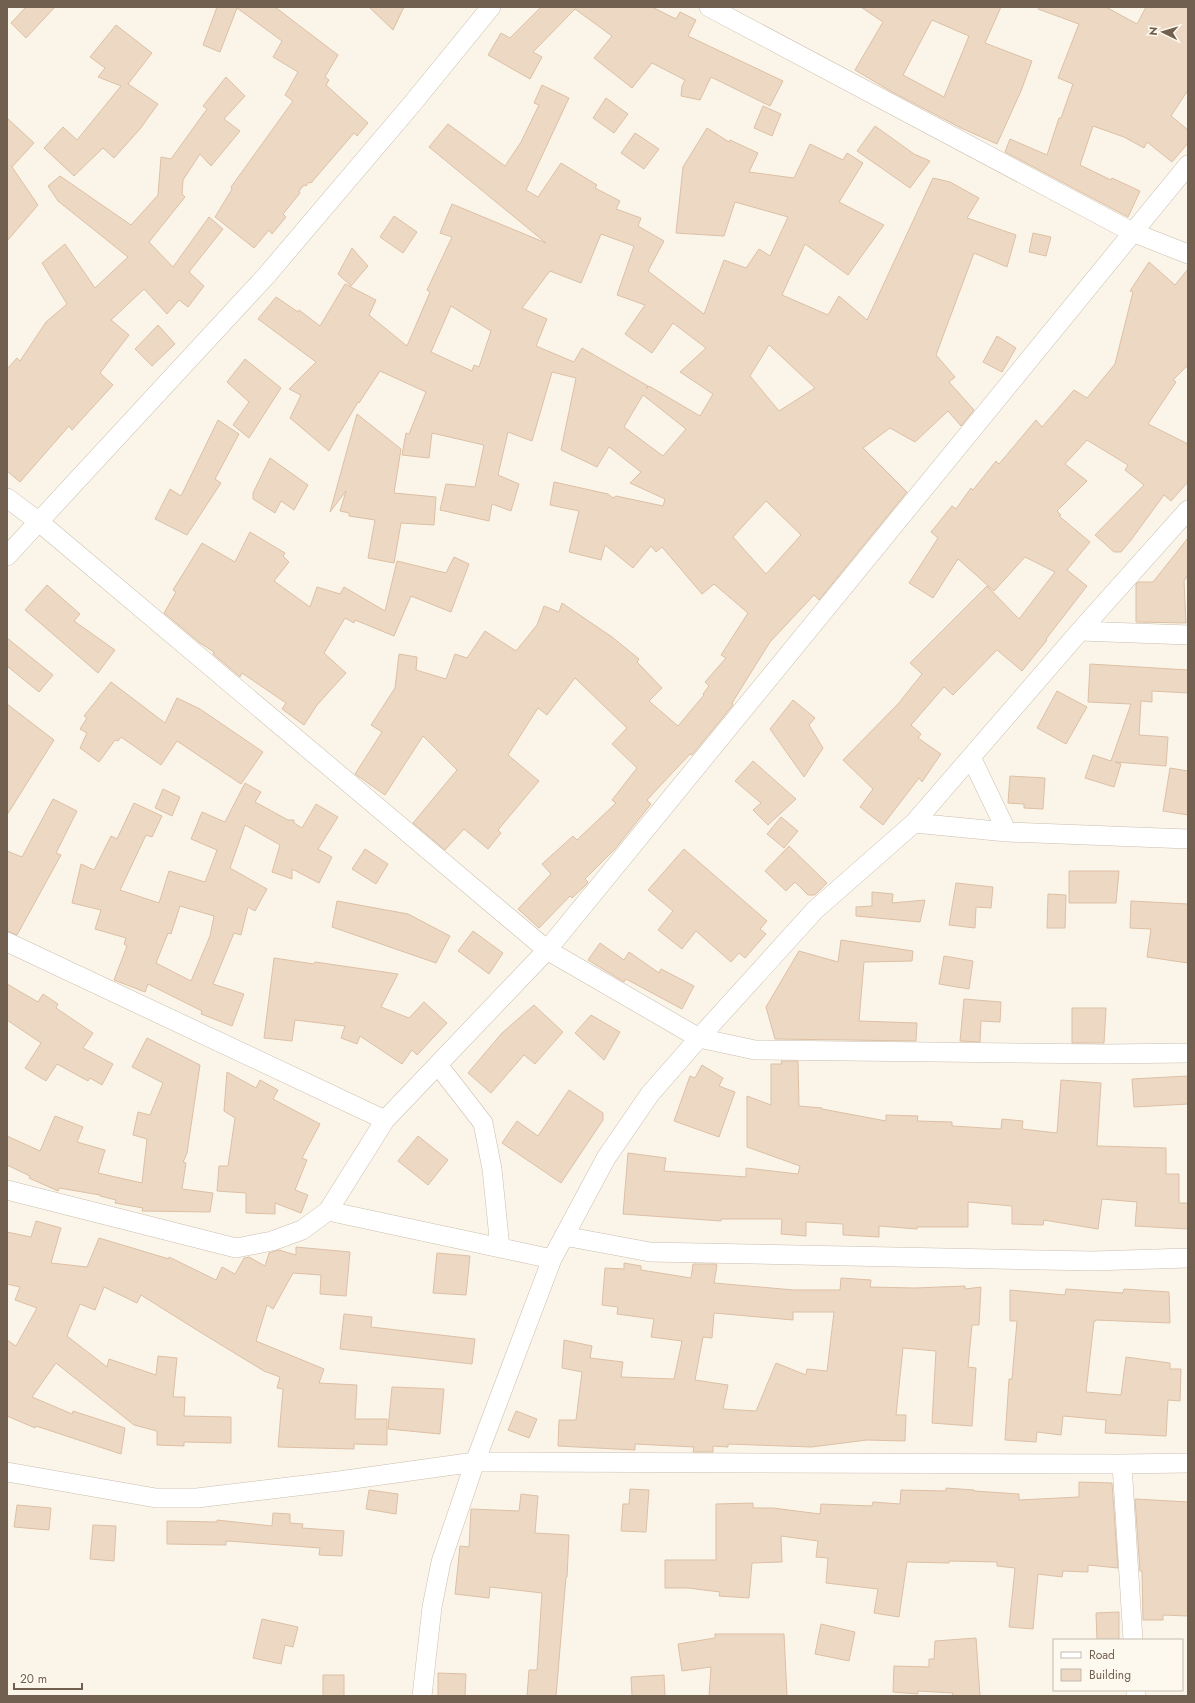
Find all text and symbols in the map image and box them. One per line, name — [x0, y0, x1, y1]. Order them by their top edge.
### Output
north arrow — [1143, 12, 1183, 52]
text: N — [1145, 26, 1161, 36]
legend — [1053, 1639, 1183, 1691]
text: Road — [1089, 1646, 1115, 1664]
scale bar — [14, 1665, 82, 1691]
text: Building — [1089, 1666, 1131, 1684]
text: 20 m — [20, 1670, 47, 1688]

